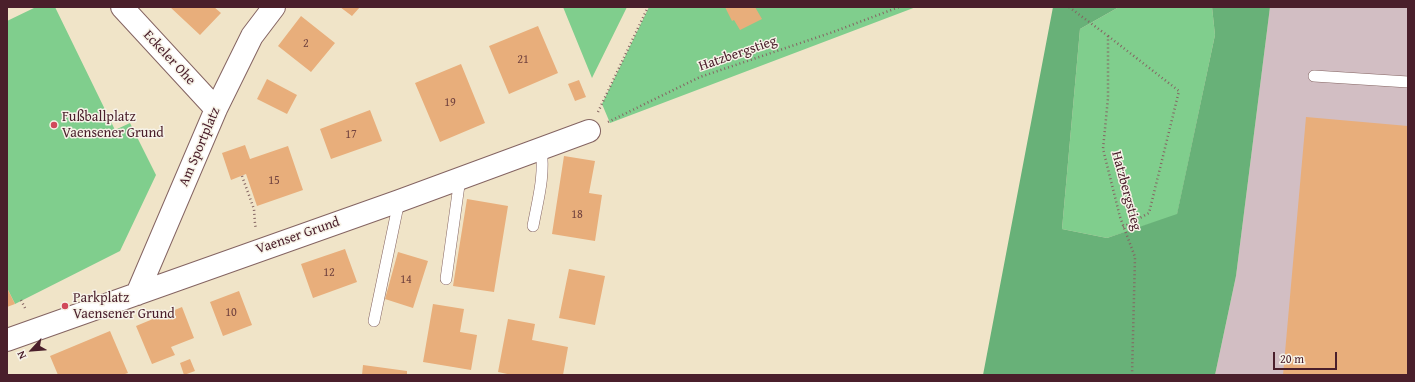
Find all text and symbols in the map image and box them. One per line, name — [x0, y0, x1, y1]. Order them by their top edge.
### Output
street label: Eckeler Ohe — [139, 27, 199, 89]
street label: Hatzbergstieg — [697, 33, 779, 75]
house number: 2 — [303, 37, 309, 51]
house number: 21 — [517, 53, 529, 67]
house number: 19 — [444, 96, 456, 110]
street label: Am Sportplatz — [176, 105, 224, 189]
place label: Fußballplatz Vaensener Grund — [62, 109, 164, 142]
marker: Fußballplatz Vaensener Grund — [49, 120, 59, 130]
house number: 17 — [345, 128, 357, 142]
street label: Hatzbergstieg — [1107, 149, 1145, 233]
house number: 15 — [268, 174, 280, 188]
house number: 18 — [571, 208, 583, 222]
street label: Vaenser Grund — [254, 214, 342, 258]
house number: 12 — [323, 266, 335, 280]
house number: 14 — [400, 273, 412, 287]
place label: Parkplatz Vaensener Grund — [73, 290, 175, 322]
marker: Parkplatz Vaensener Grund — [60, 301, 70, 311]
house number: 10 — [225, 306, 237, 320]
north arrow — [12, 330, 52, 370]
scale bar — [1275, 344, 1339, 370]
text: N — [12, 348, 30, 362]
text: 20 m — [1280, 350, 1304, 367]

